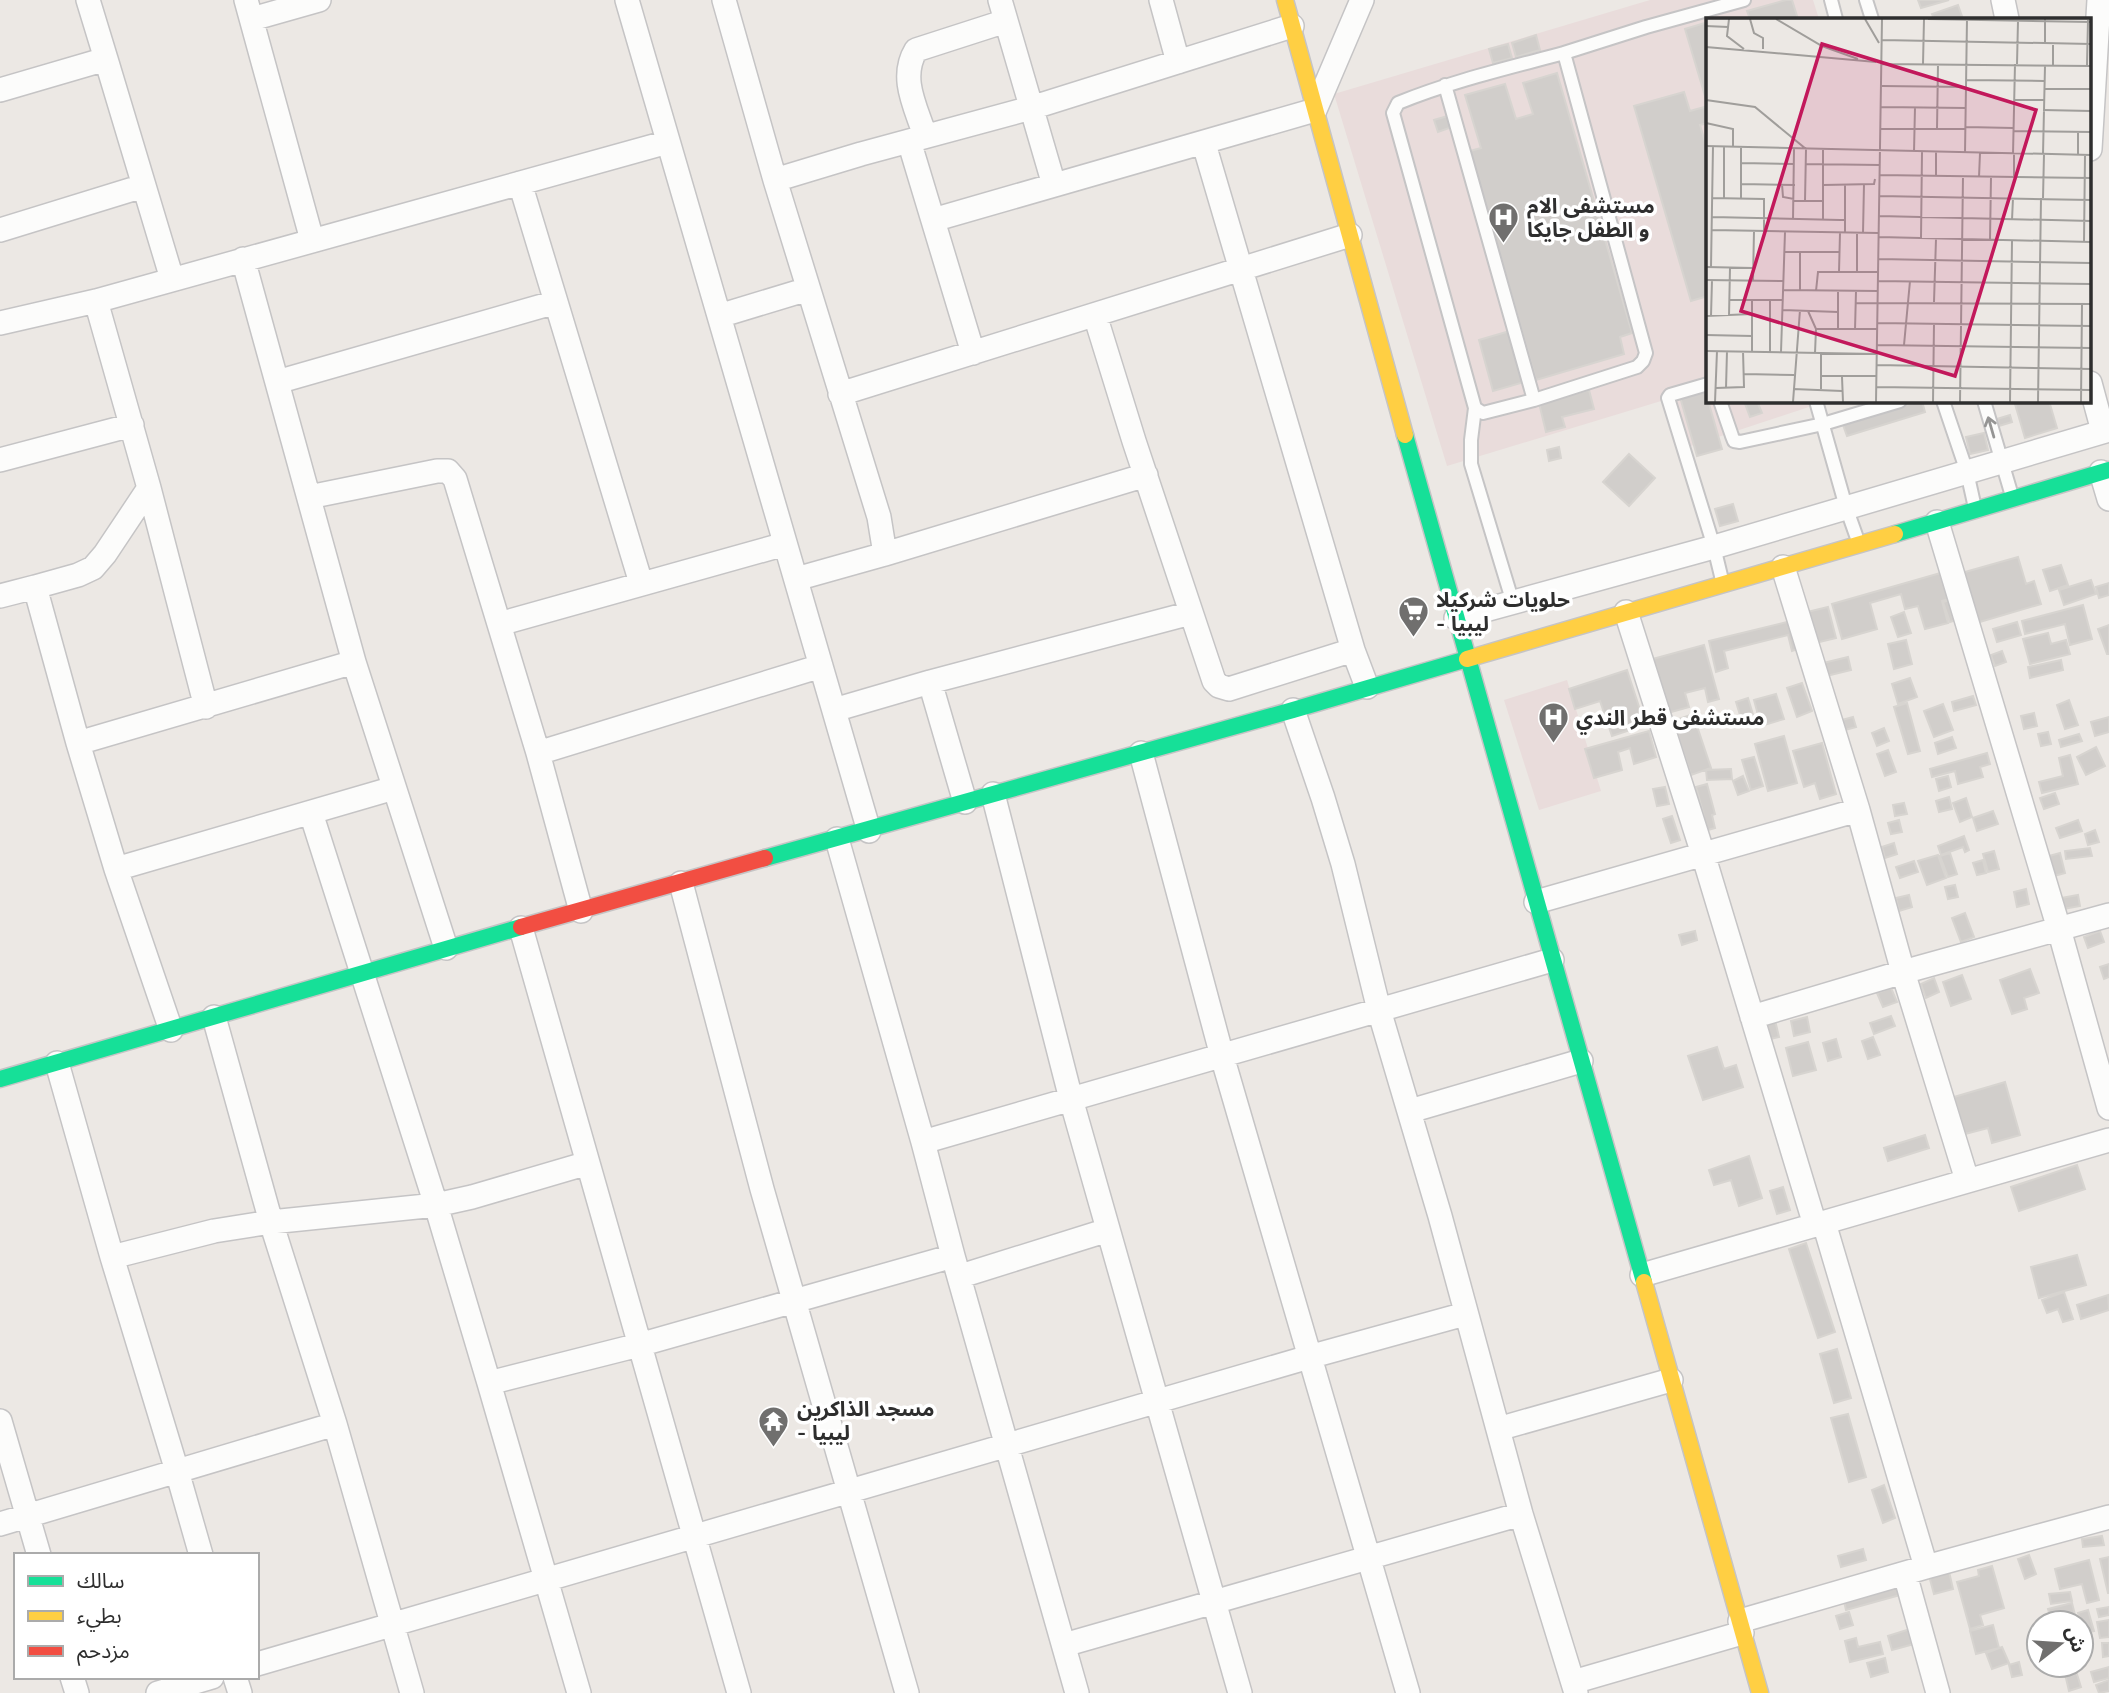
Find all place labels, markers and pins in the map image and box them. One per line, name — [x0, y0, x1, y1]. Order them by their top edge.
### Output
place label: مستشفى الام و الطفل جايكا — [1527, 192, 1655, 242]
hospital icon: مستشفى الام و الطفل جايكا — [1487, 201, 1521, 245]
place label: حلويات شركيلا - ليبيا — [1436, 586, 1570, 636]
supermarket icon: حلويات شركيلا - ليبيا — [1396, 595, 1430, 639]
hospital icon: مستشفى قطر الندي — [1536, 701, 1570, 745]
place label: مستشفى قطر الندي — [1576, 704, 1764, 735]
place label: مسجد الذاكرين - ليبيا — [797, 1395, 935, 1445]
temple icon: مسجد الذاكرين - ليبيا — [757, 1404, 791, 1448]

